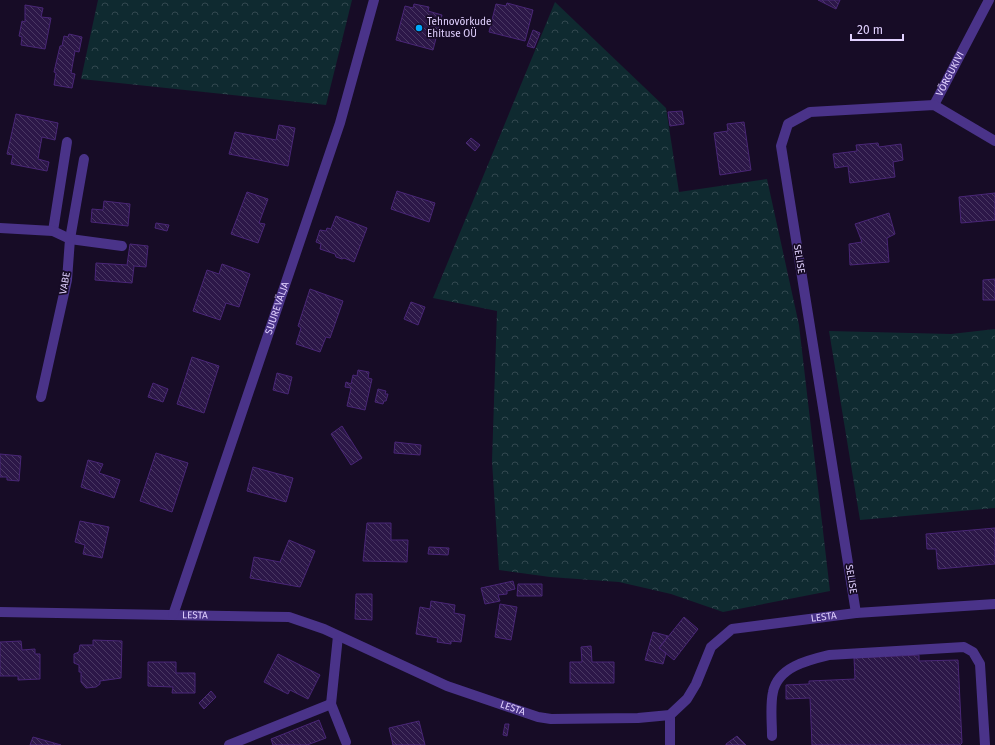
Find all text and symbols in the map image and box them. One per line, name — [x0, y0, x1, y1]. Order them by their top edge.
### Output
place label: Tehnovõrkude Ehituse OÜ — [427, 16, 491, 40]
scale bar — [851, 16, 903, 42]
marker: Tehnovõrkude Ehituse OÜ — [414, 23, 424, 33]
text: 20 m — [857, 23, 883, 37]
street label: VÕRGUKIVI — [934, 50, 967, 98]
street label: SELISE — [791, 243, 807, 275]
street label: VABE — [57, 271, 73, 295]
street label: SUUREVÄLJA — [263, 280, 292, 336]
street label: SELISE — [843, 563, 859, 595]
street label: LESTA — [182, 609, 208, 622]
street label: LESTA — [810, 610, 838, 625]
street label: LESTA — [499, 699, 527, 718]

